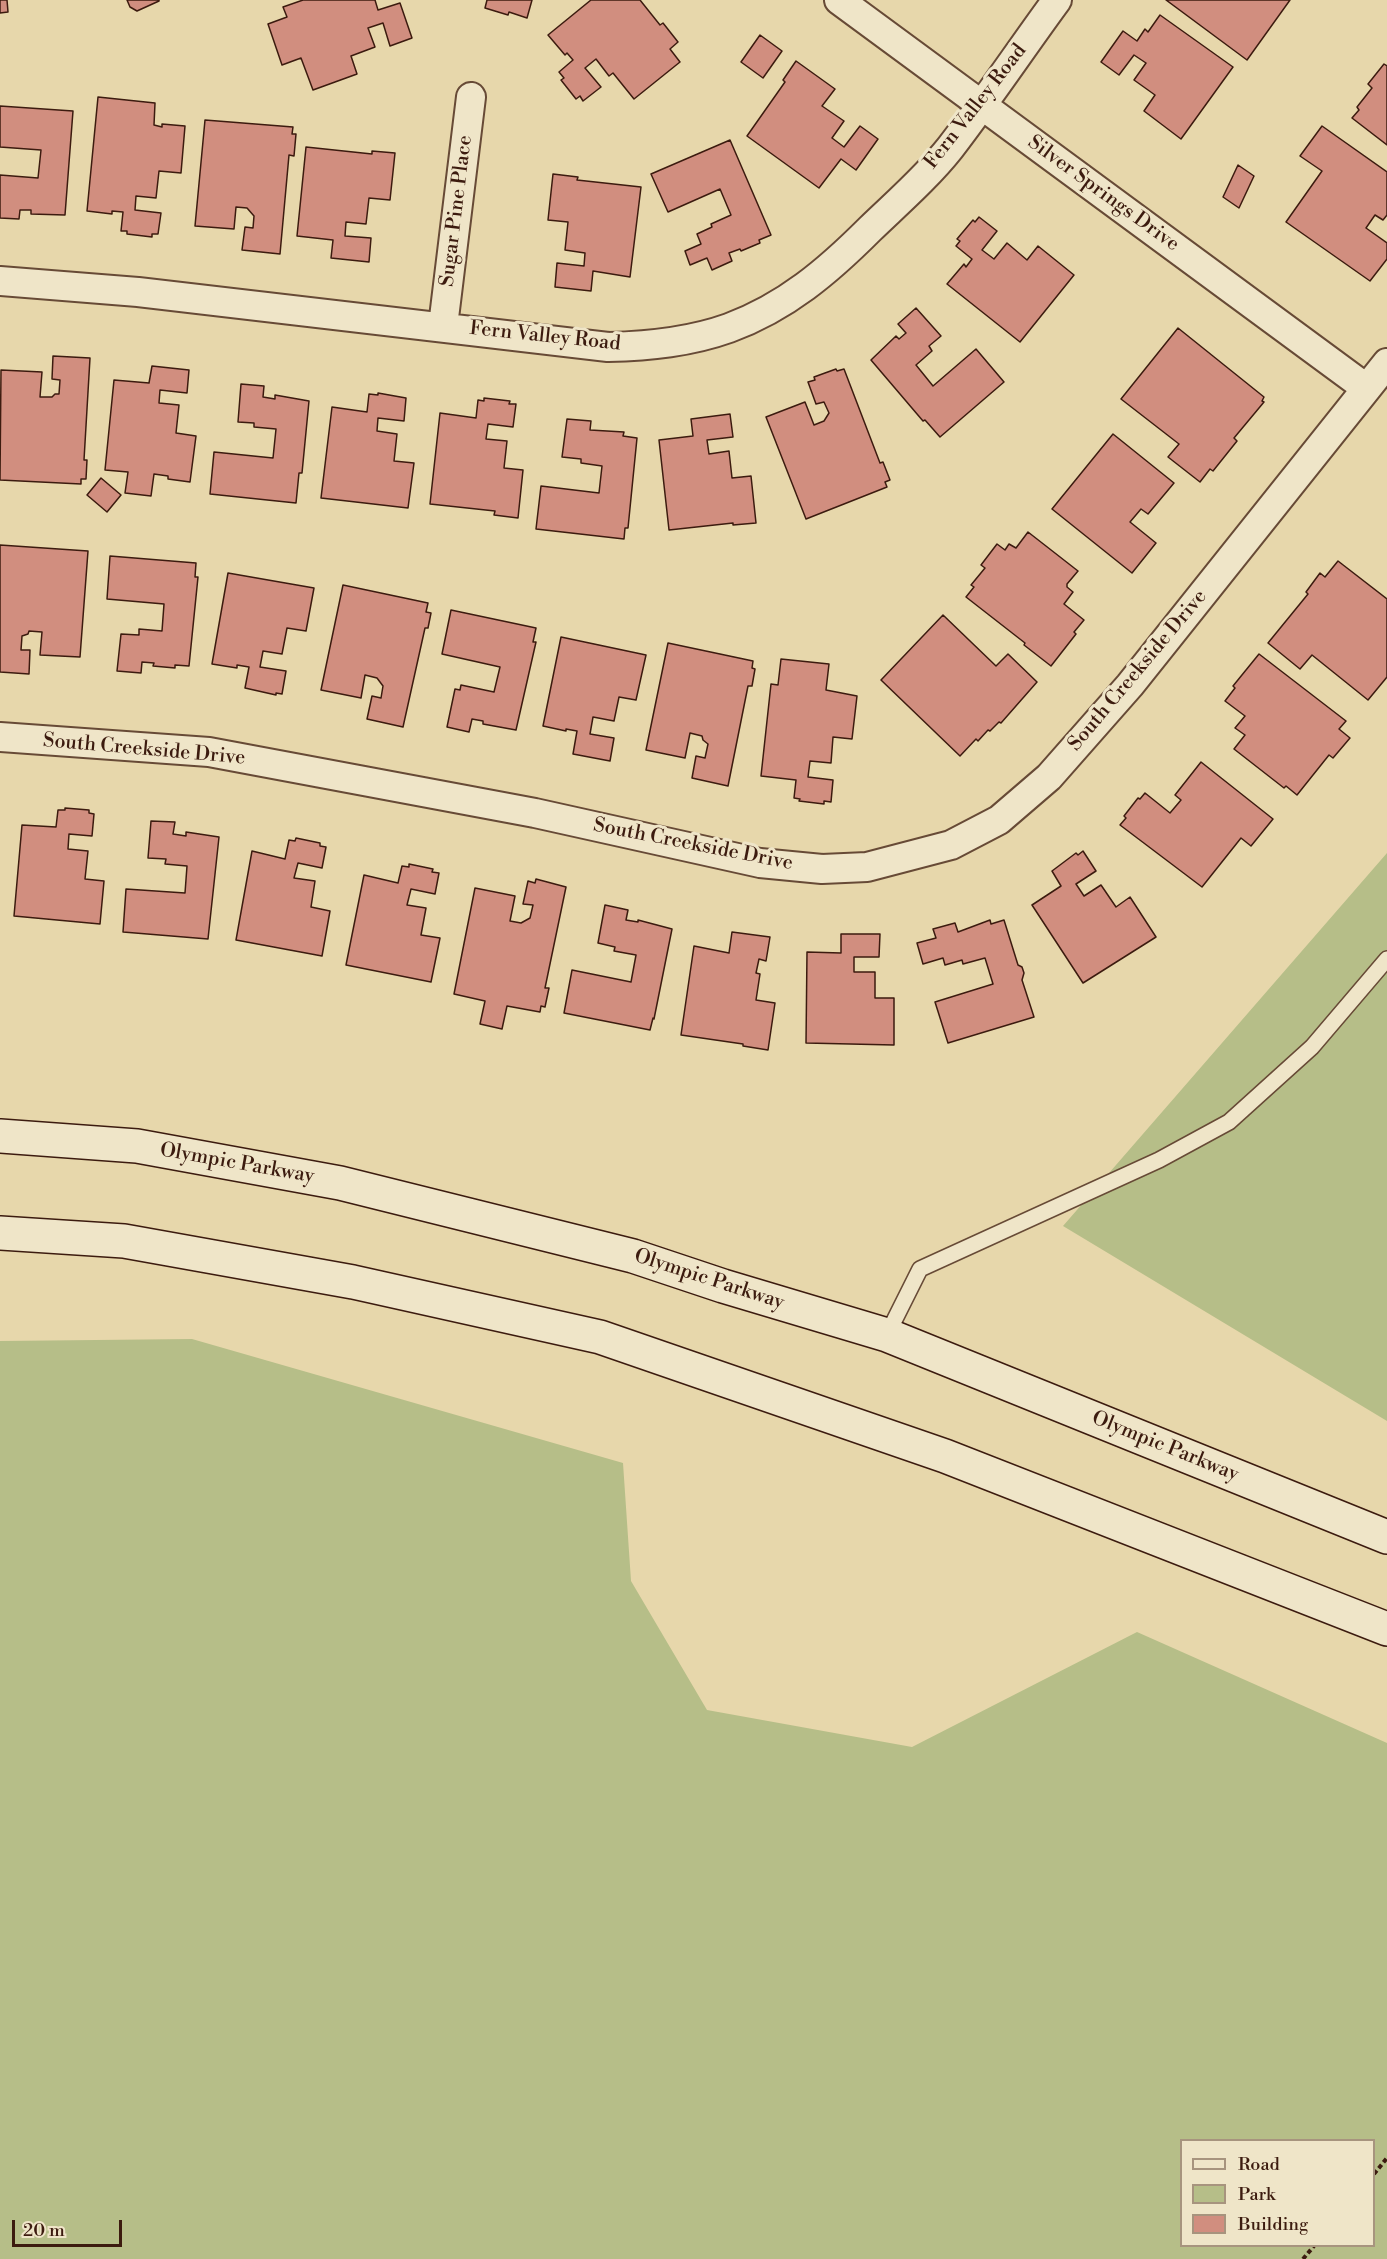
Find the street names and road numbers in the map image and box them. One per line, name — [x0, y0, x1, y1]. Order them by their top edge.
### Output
street label: Fern Valley Road — [920, 40, 1032, 174]
street label: Silver Springs Drive — [1023, 131, 1183, 257]
street label: Sugar Pine Place — [436, 134, 478, 288]
street label: Fern Valley Road — [468, 317, 622, 357]
street label: South Creekside Drive — [1064, 586, 1212, 756]
street label: South Creekside Drive — [42, 729, 246, 771]
street label: South Creekside Drive — [591, 814, 795, 876]
street label: Olympic Parkway — [158, 1139, 316, 1189]
street label: Olympic Parkway — [631, 1244, 787, 1316]
street label: Olympic Parkway — [1088, 1407, 1242, 1487]

